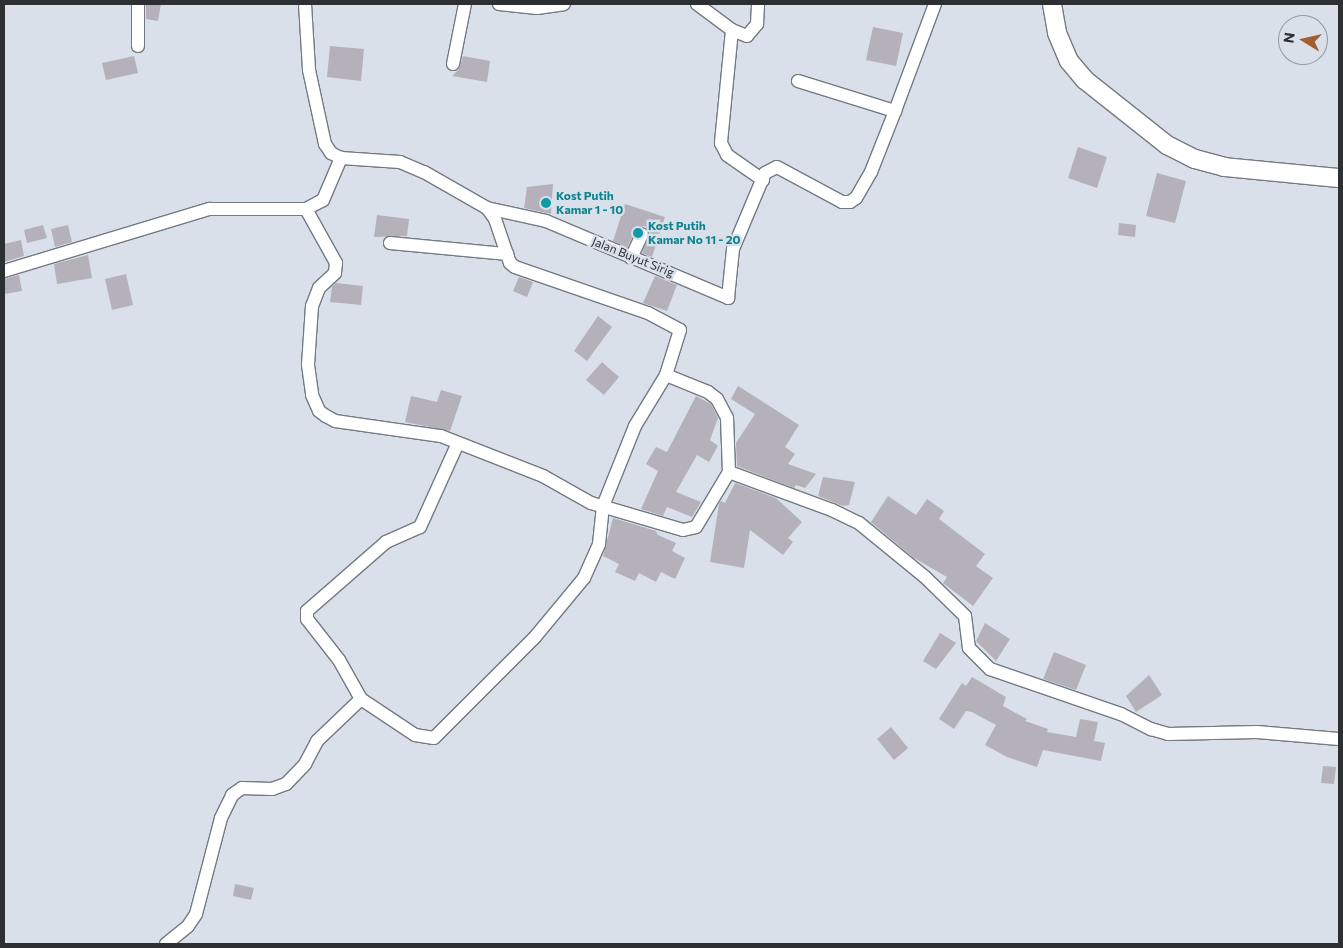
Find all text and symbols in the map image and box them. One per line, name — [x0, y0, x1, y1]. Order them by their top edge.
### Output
north arrow — [1278, 15, 1328, 65]
text: N — [1279, 31, 1298, 44]
place label: Kost Putih Kamar 1 - 10 — [556, 189, 623, 217]
marker: Kost Putih Kamar 1 - 10 — [540, 197, 552, 209]
place label: Kost Putih Kamar No 11 - 20 — [648, 219, 740, 247]
marker: Kost Putih Kamar No 11 - 20 — [632, 227, 644, 239]
street label: Jalan Buyut Sirig — [590, 234, 676, 280]

